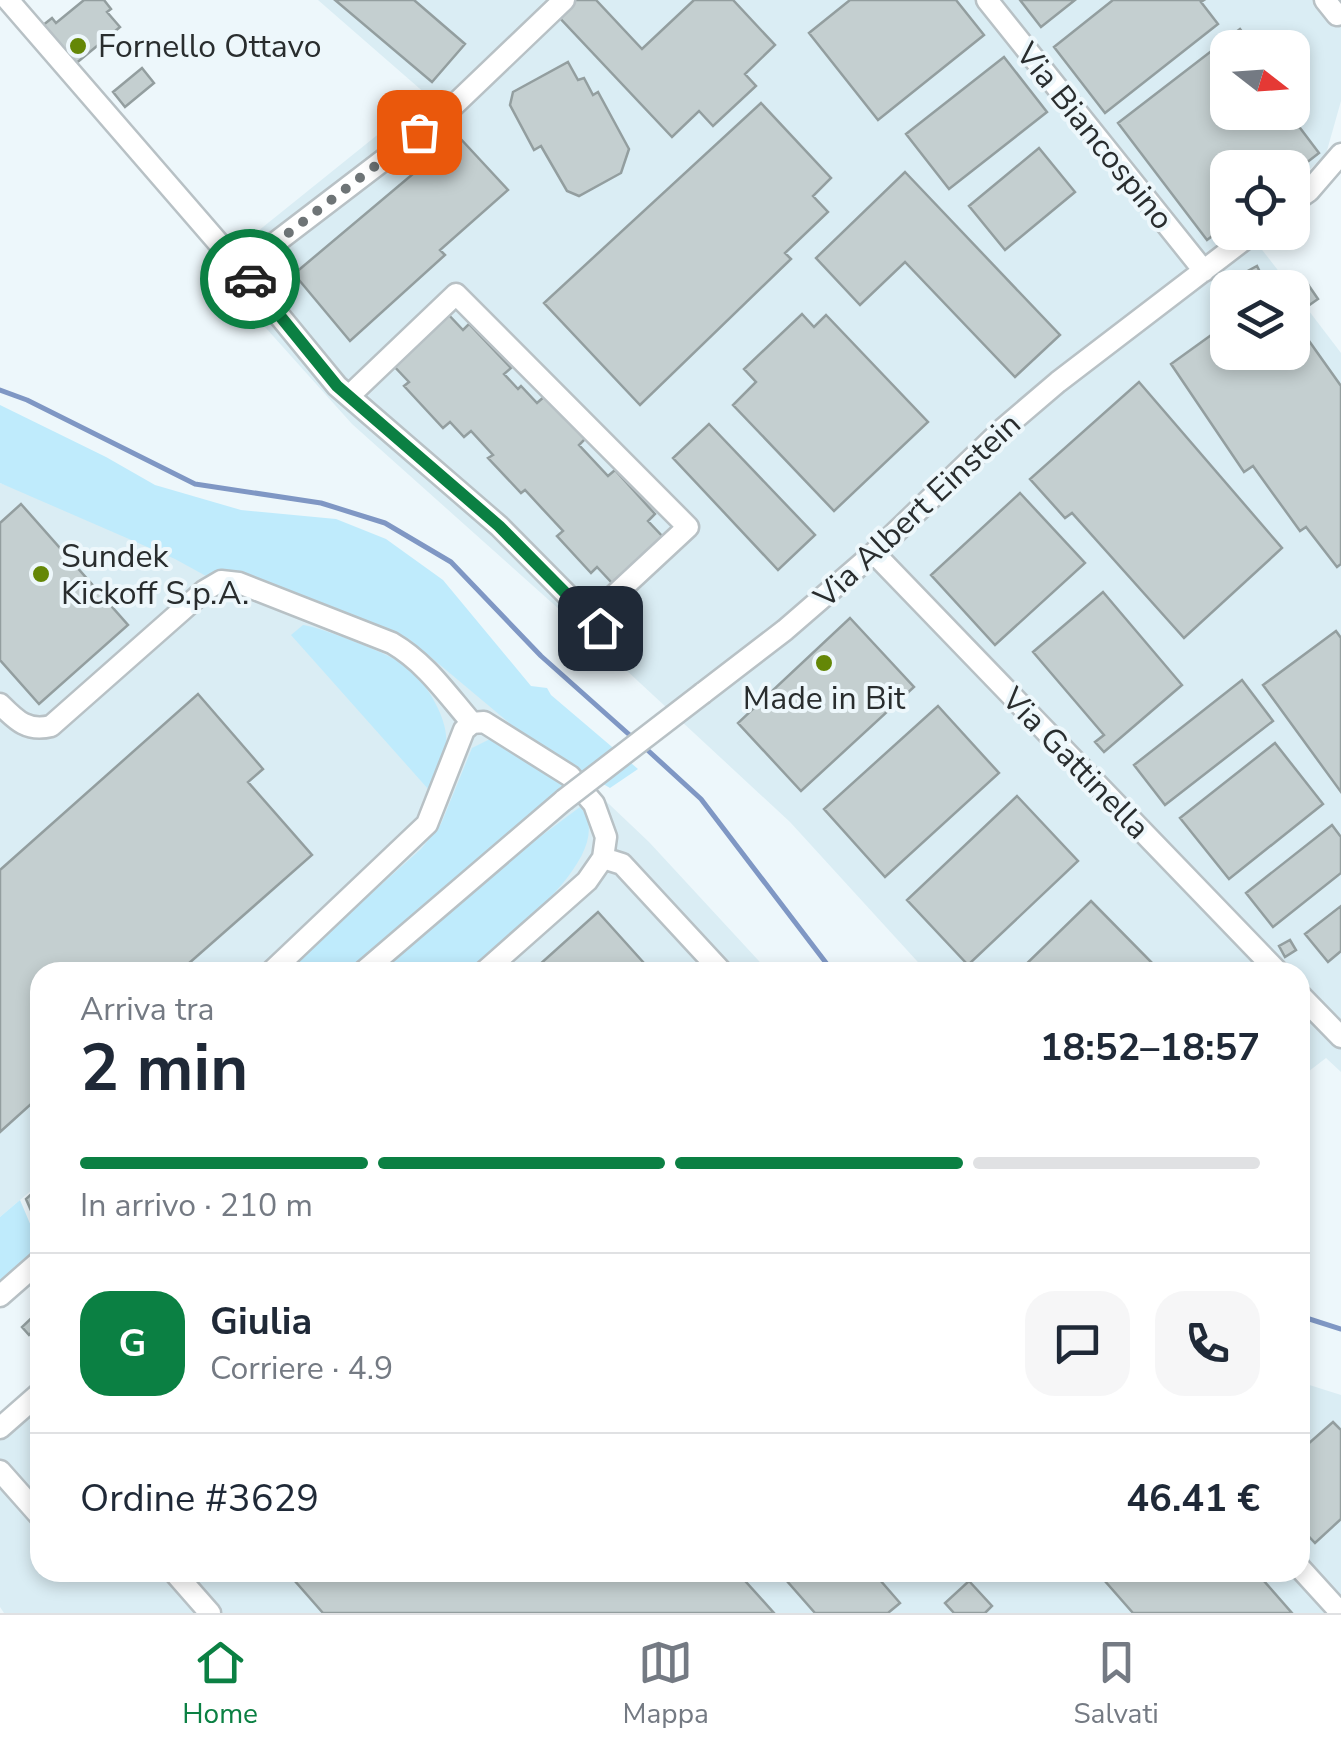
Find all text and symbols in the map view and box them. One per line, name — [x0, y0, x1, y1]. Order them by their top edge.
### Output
place label: Fornello Ottavo — [98, 25, 322, 68]
north arrow — [1210, 30, 1310, 130]
map controls — [1210, 30, 1310, 370]
street label: Via Biancospino — [1005, 33, 1183, 239]
marker: Fornello Ottavo — [67, 35, 89, 57]
pin — [377, 90, 462, 175]
icon: bag — [392, 105, 447, 160]
button: locate — [1210, 150, 1310, 250]
courier — [200, 229, 300, 329]
icon: car — [223, 252, 278, 307]
button: layers — [1210, 270, 1310, 370]
street label: Via Albert Einstein — [804, 403, 1030, 618]
place label: Sundek Kickoff S.p.A. — [61, 535, 249, 615]
marker: Sundek Kickoff S.p.A. — [30, 563, 52, 585]
pin — [558, 586, 643, 671]
icon: home — [573, 601, 628, 656]
marker: Made in Bit — [813, 652, 835, 674]
place label: Made in Bit — [743, 677, 906, 720]
street label: Via Gattinella — [992, 677, 1159, 849]
text: Arriva tra — [80, 988, 214, 1031]
text: 18:52–18:57 — [1040, 1022, 1260, 1073]
text: 2 min — [80, 1024, 248, 1113]
text: In arrivo · 210 m — [80, 1184, 313, 1227]
button: chat — [1025, 1291, 1130, 1396]
button: phone — [1155, 1291, 1260, 1396]
text: Giulia — [210, 1296, 312, 1347]
text: G — [119, 1318, 146, 1369]
text: Corriere · 4.9 — [210, 1347, 393, 1390]
text: Ordine #3629 — [80, 1473, 319, 1524]
text: 46.41 € — [1126, 1473, 1260, 1524]
tab: Home — [182, 1635, 258, 1733]
tab: Mappa — [623, 1635, 709, 1733]
tab: Salvati — [1073, 1635, 1159, 1733]

